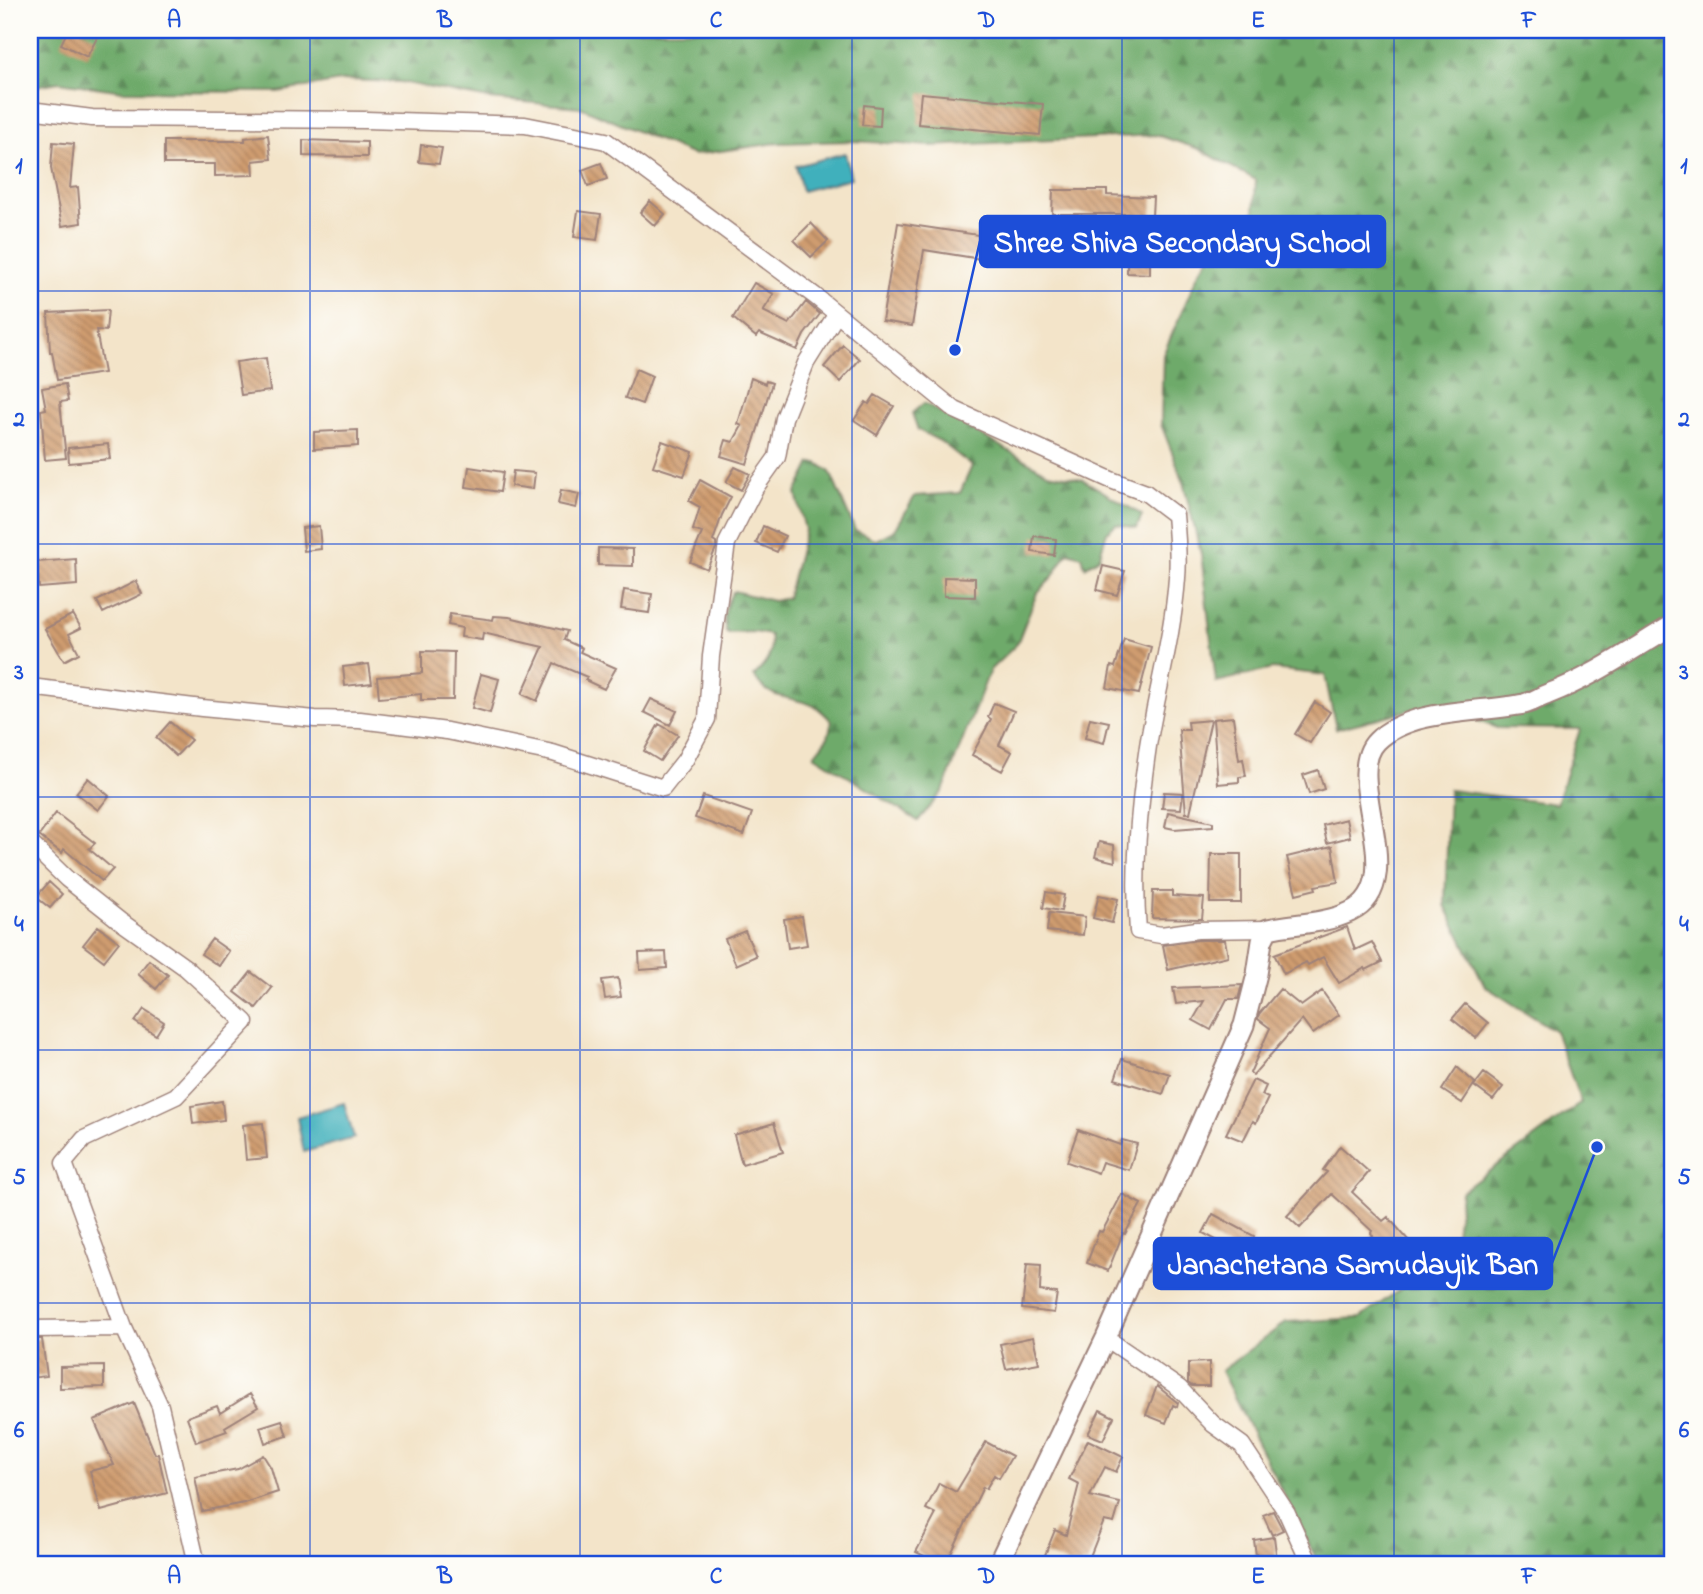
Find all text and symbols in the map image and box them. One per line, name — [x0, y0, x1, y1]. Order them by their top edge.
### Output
text: A — [167, 5, 181, 38]
text: B — [436, 5, 453, 38]
text: C — [710, 5, 723, 38]
text: D — [978, 5, 995, 38]
text: E — [1251, 5, 1265, 38]
text: F — [1521, 5, 1537, 38]
text: 1 — [15, 151, 23, 184]
text: 1 — [1680, 151, 1688, 184]
callout: Shree Shiva Secondary School — [980, 216, 1385, 267]
text: Shree Shiva Secondary School — [994, 223, 1370, 267]
text: 2 — [12, 404, 25, 437]
text: 2 — [1677, 404, 1690, 437]
text: 3 — [13, 657, 24, 690]
text: 3 — [1678, 657, 1689, 690]
text: 4 — [14, 909, 24, 942]
text: 4 — [1679, 909, 1689, 942]
text: 5 — [12, 1162, 26, 1195]
text: 5 — [1677, 1162, 1691, 1195]
callout: Janachetana Samudayik Ban — [1154, 1238, 1552, 1289]
text: Janachetana Samudayik Ban — [1168, 1245, 1538, 1289]
text: 6 — [14, 1415, 25, 1448]
text: 6 — [1679, 1415, 1690, 1448]
text: A — [167, 1561, 181, 1594]
text: B — [436, 1561, 453, 1594]
text: C — [710, 1561, 723, 1594]
text: D — [978, 1561, 995, 1594]
text: E — [1251, 1561, 1265, 1594]
text: F — [1521, 1561, 1537, 1594]

